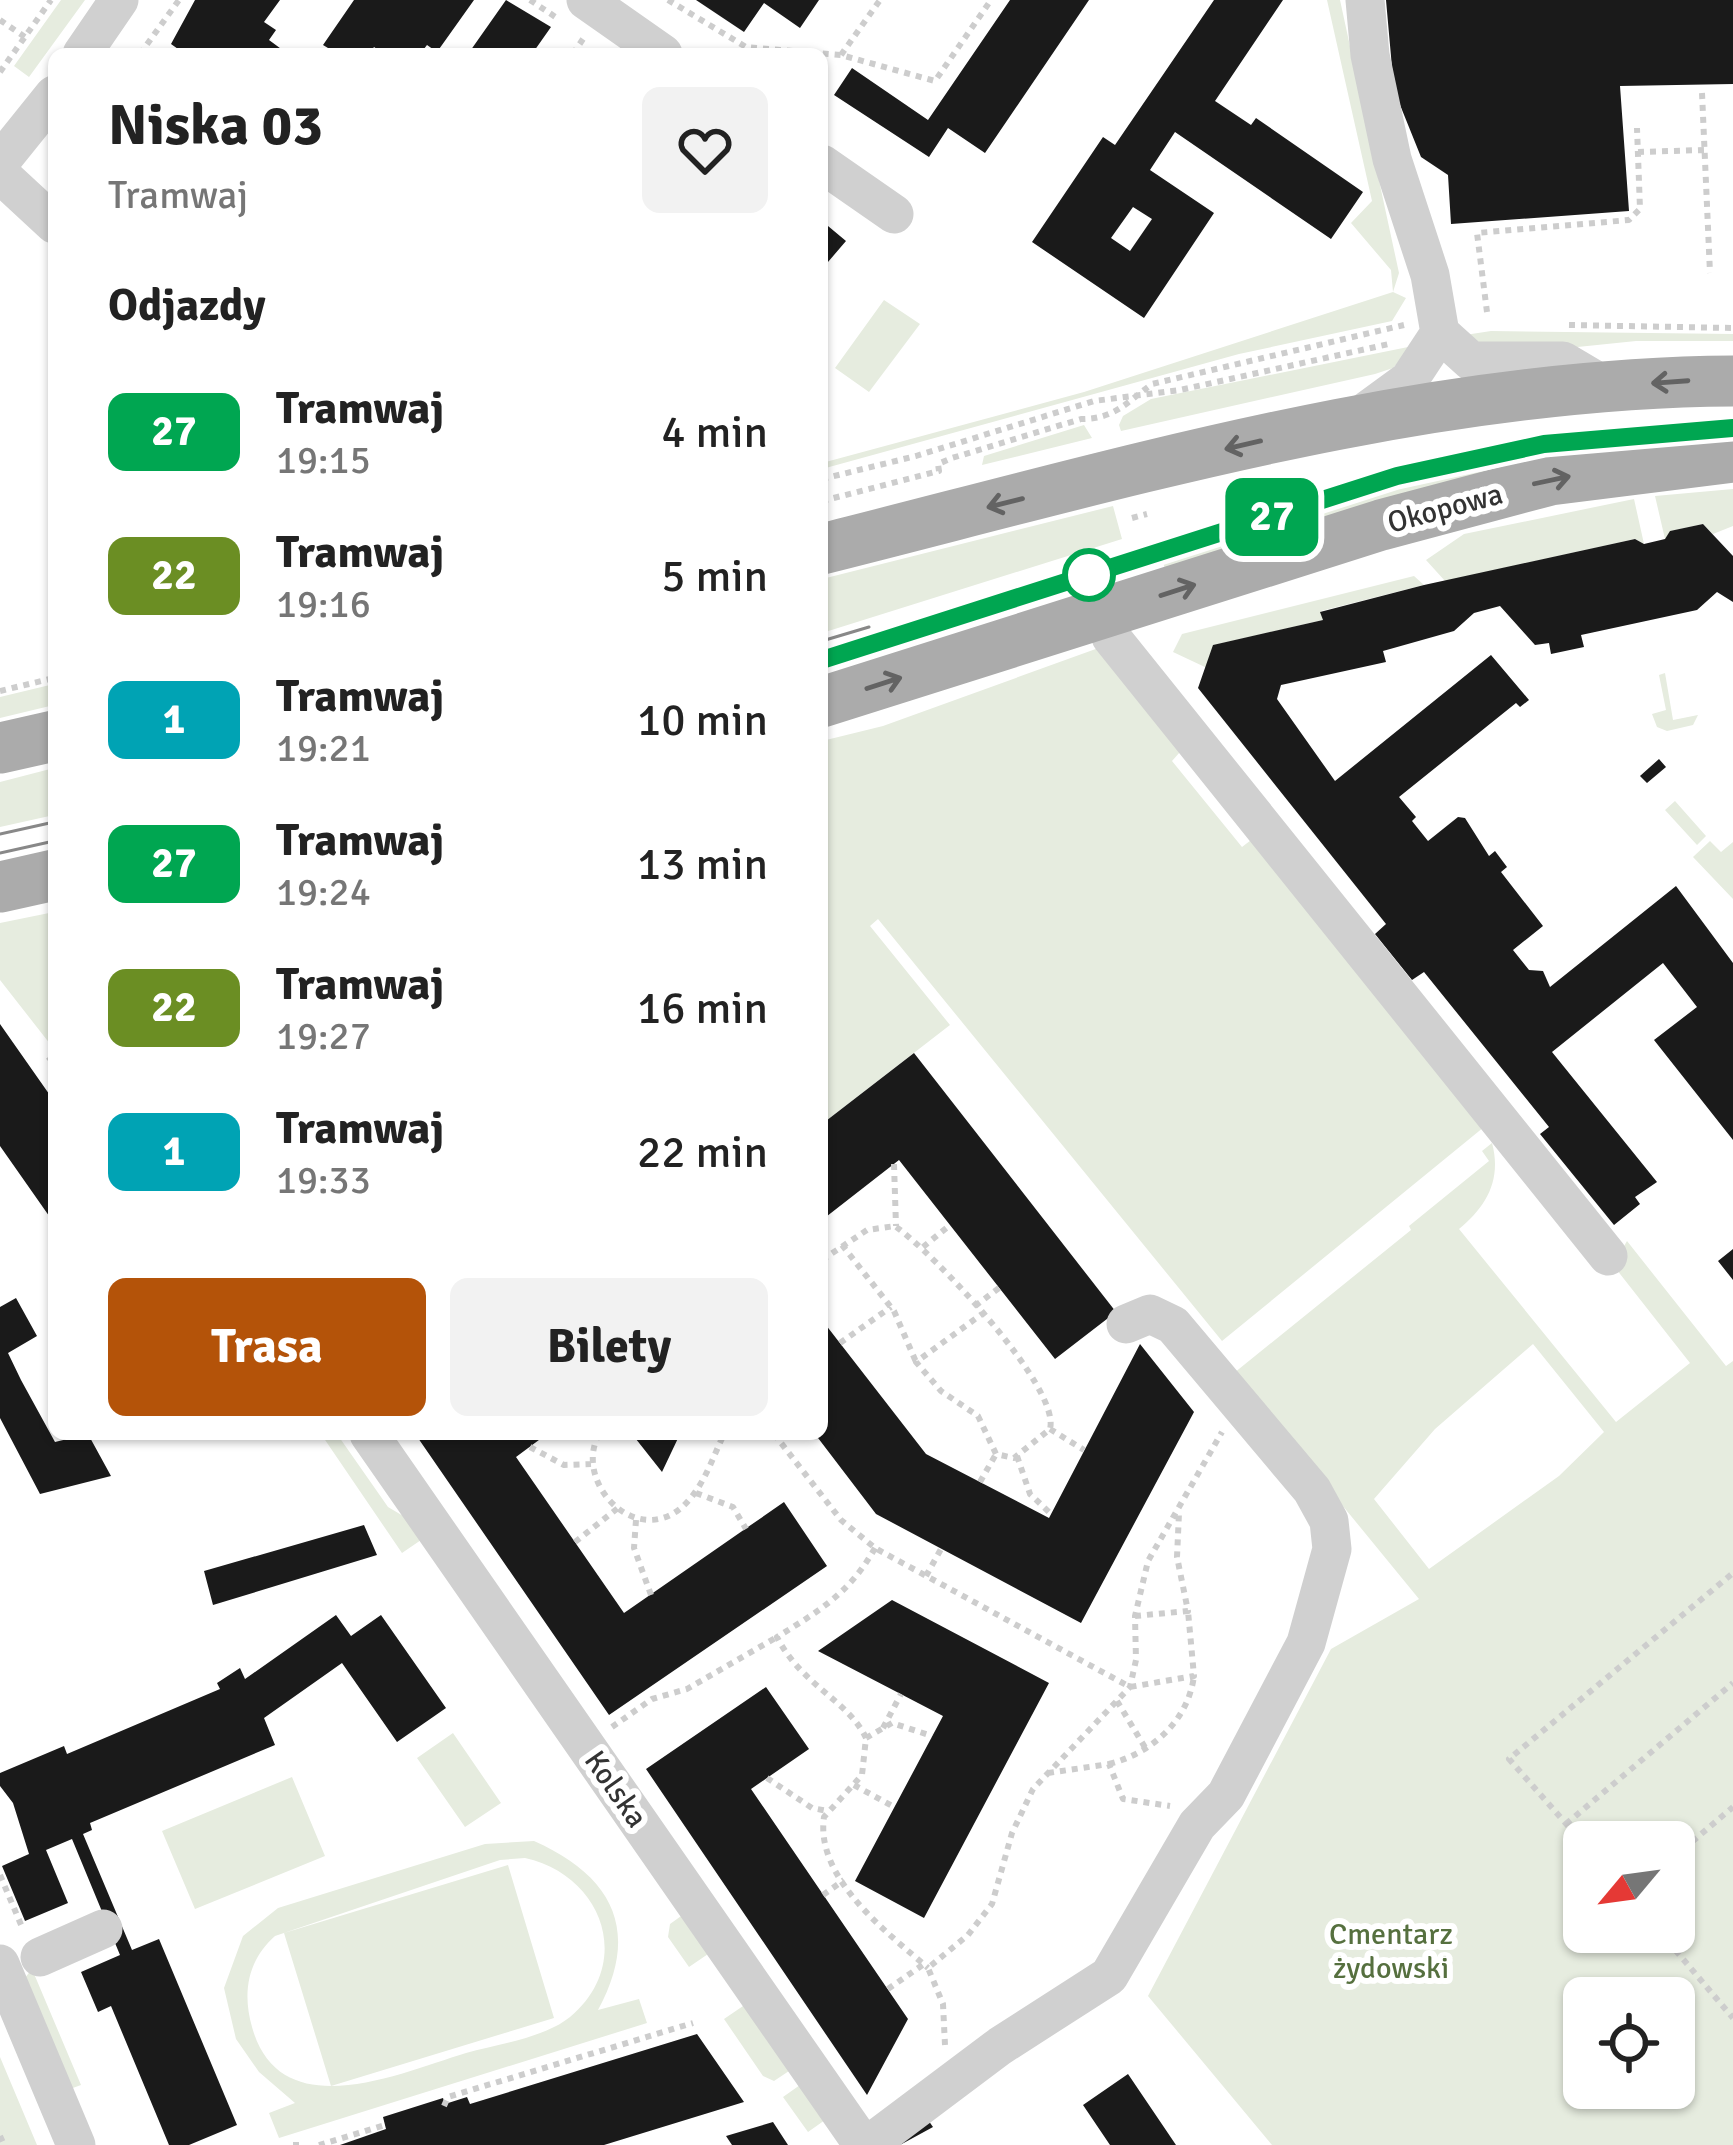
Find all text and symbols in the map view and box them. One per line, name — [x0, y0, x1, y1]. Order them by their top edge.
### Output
button: heart — [642, 87, 768, 213]
text: Niska 03 — [108, 90, 323, 161]
text: Tramwaj — [108, 171, 248, 219]
text: Odjazdy — [108, 278, 266, 333]
one-way arrow — [1651, 371, 1690, 394]
text: Tramwaj — [276, 381, 444, 436]
text: 4 min — [661, 405, 768, 460]
text: 27 — [151, 406, 197, 457]
one-way arrow — [1225, 434, 1263, 457]
text: 19:15 — [276, 436, 371, 484]
one-way arrow — [1532, 468, 1570, 491]
street label: Okopowa — [1384, 475, 1507, 542]
line badge: 27 — [1218, 478, 1326, 556]
text: 27 — [1249, 491, 1295, 542]
one-way arrow — [986, 493, 1024, 515]
text: Tramwaj — [276, 525, 444, 580]
text: 5 min — [661, 549, 768, 604]
text: 22 — [151, 550, 197, 601]
unlabelled marker — [1064, 550, 1114, 600]
one-way arrow — [1158, 578, 1196, 600]
text: 19:16 — [276, 580, 371, 628]
text: Tramwaj — [276, 669, 444, 724]
one-way arrow — [864, 670, 902, 692]
text: 10 min — [637, 693, 768, 748]
text: 1 — [163, 694, 185, 745]
text: 19:21 — [276, 724, 371, 772]
text: Tramwaj — [276, 813, 444, 868]
text: 13 min — [637, 837, 768, 892]
text: 27 — [151, 838, 197, 889]
text: 19:24 — [276, 868, 371, 916]
text: Tramwaj — [276, 957, 444, 1012]
text: 16 min — [637, 981, 768, 1036]
text: 22 — [151, 982, 197, 1033]
text: 19:27 — [276, 1012, 371, 1060]
text: Tramwaj — [276, 1101, 444, 1156]
text: 22 min — [637, 1125, 768, 1180]
text: 1 — [163, 1126, 185, 1177]
text: 19:33 — [276, 1156, 371, 1204]
button: Trasa — [108, 1278, 426, 1416]
button: Bilety — [450, 1278, 768, 1416]
street label: Kolska — [576, 1744, 655, 1835]
north arrow — [1563, 1821, 1695, 1953]
map controls — [1563, 1821, 1695, 2109]
park label: Cmentarz żydowski — [1329, 1916, 1453, 1987]
button: locate — [1563, 1977, 1695, 2109]

